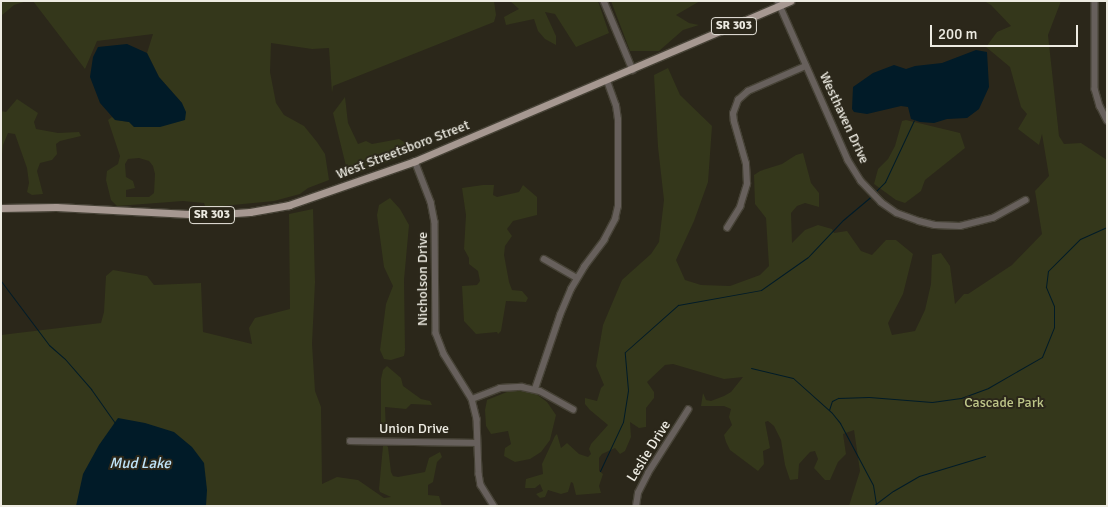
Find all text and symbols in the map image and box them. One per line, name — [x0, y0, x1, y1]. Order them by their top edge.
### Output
scale bar — [933, 15, 1080, 47]
road number: SR 303 — [710, 16, 758, 36]
text: 200 m — [938, 25, 978, 43]
street label: Westhaven Drive — [815, 70, 873, 166]
street label: West Streetsboro Street — [334, 117, 472, 183]
road number: SR 303 — [188, 206, 236, 224]
street label: Nicholson Drive — [415, 232, 431, 326]
park label: Cascade Park — [964, 395, 1044, 411]
street label: Leslie Drive — [624, 417, 674, 485]
street label: Union Drive — [379, 421, 449, 437]
water label: Mud Lake — [109, 455, 171, 473]

